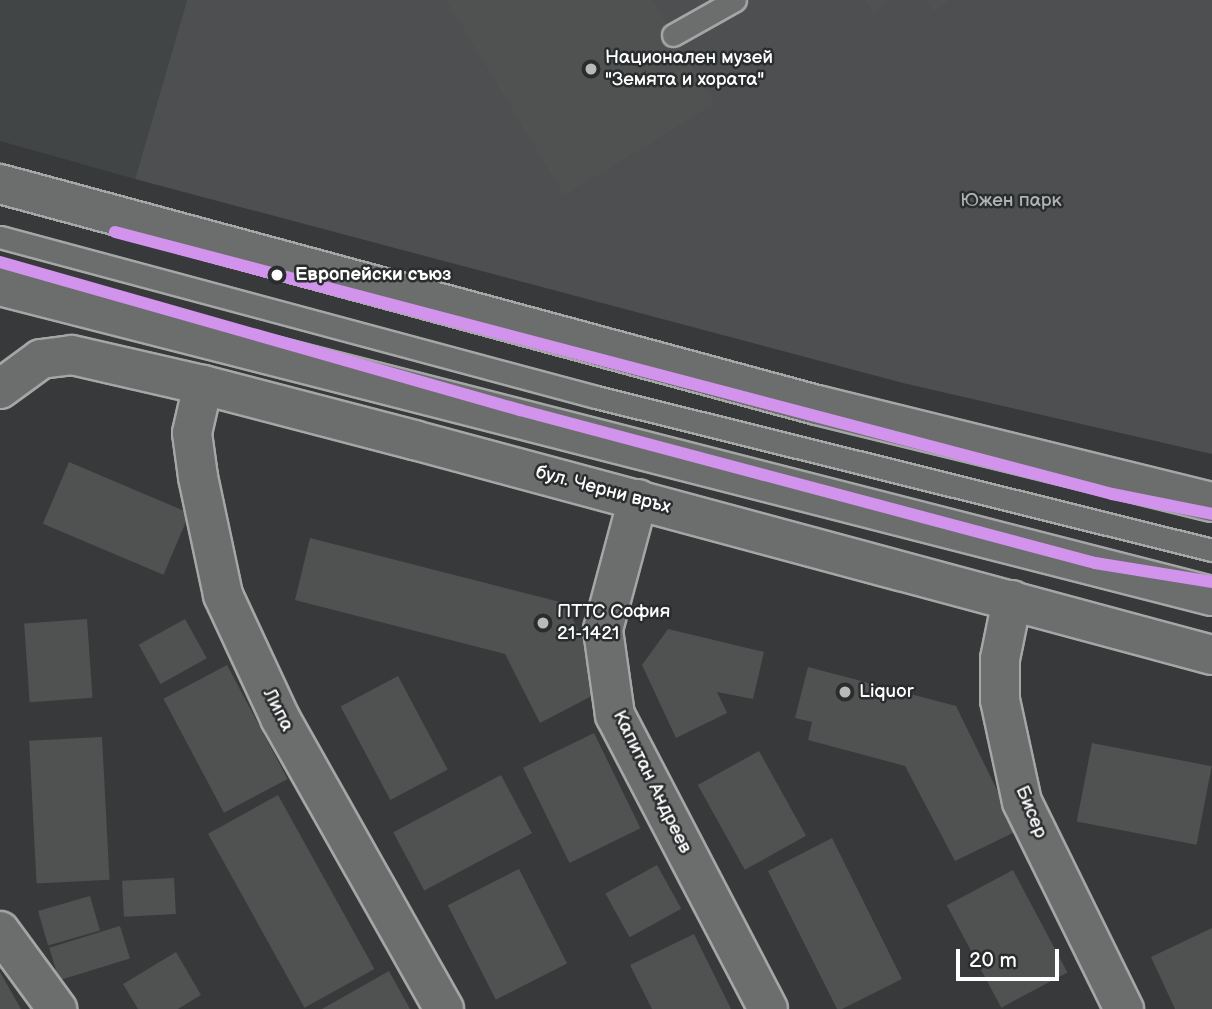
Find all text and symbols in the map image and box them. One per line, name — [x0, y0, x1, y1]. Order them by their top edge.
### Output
place label: Национален музей "Земята и хората" — [605, 47, 773, 91]
marker: Национален музей "Земята и хората" — [583, 61, 599, 77]
park label: Южен парк — [960, 190, 1062, 212]
marker: Европейски съюз — [265, 263, 289, 287]
place label: Европейски съюз — [295, 264, 451, 286]
street label: бул. Черни връх — [533, 461, 673, 519]
place label: ПТТС София 21-1421 — [557, 601, 670, 645]
marker: ПТТС София 21-1421 — [535, 615, 551, 631]
place label: Liquor — [859, 681, 914, 703]
marker: Liquor — [837, 684, 853, 700]
street label: Липа — [258, 685, 298, 735]
street label: Капитан Андреев — [607, 707, 697, 857]
street label: Бисер — [1010, 783, 1052, 841]
scale bar — [960, 936, 1063, 980]
text: 20 m — [969, 948, 1017, 973]

